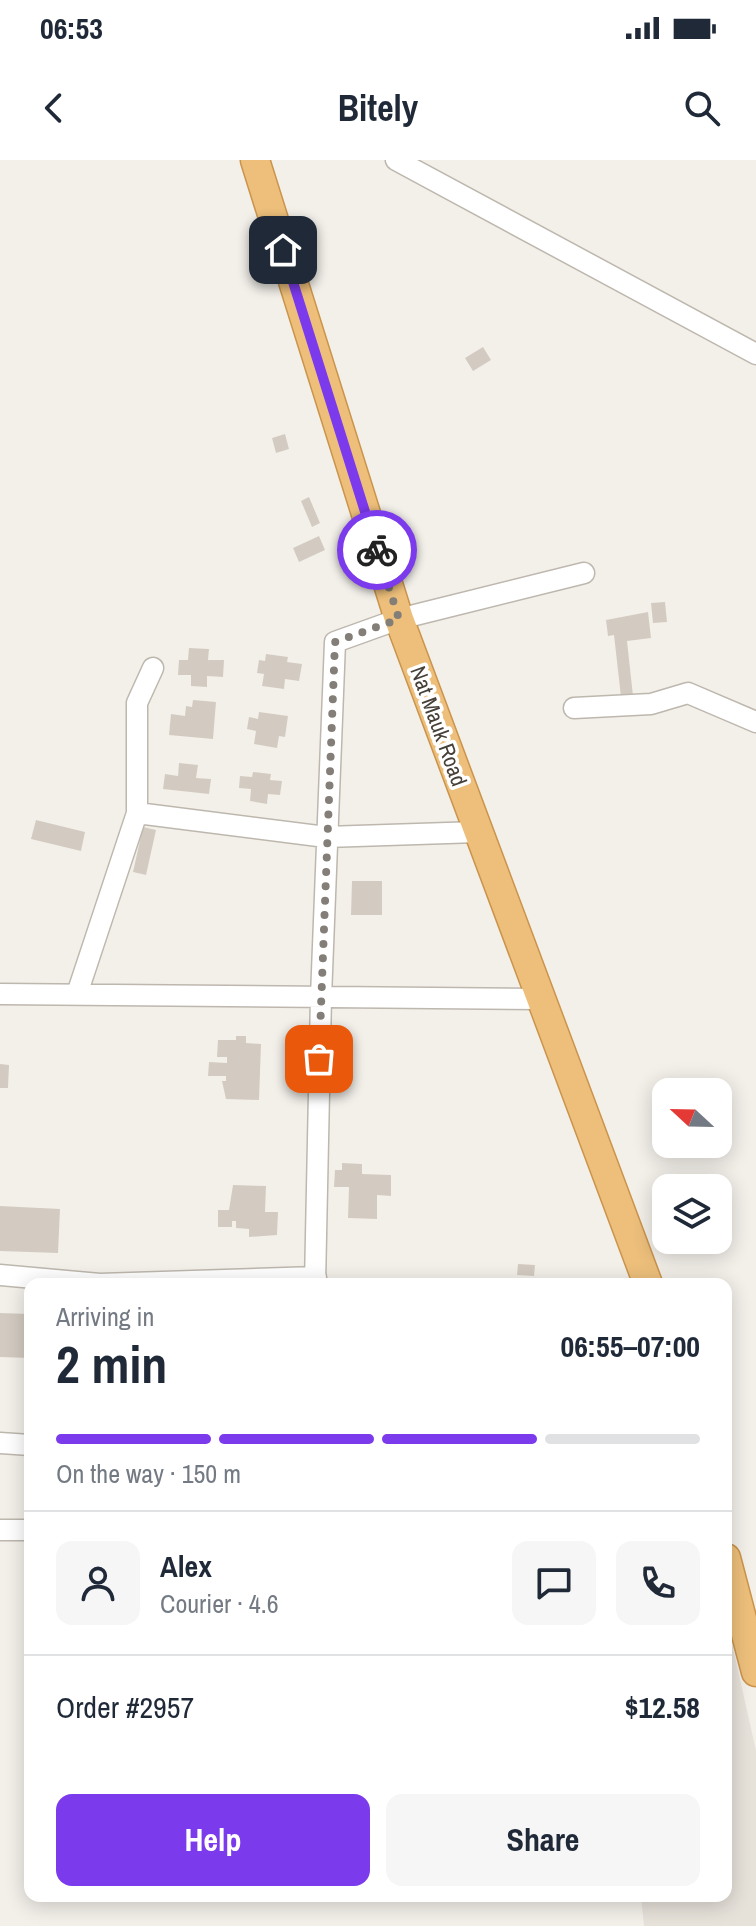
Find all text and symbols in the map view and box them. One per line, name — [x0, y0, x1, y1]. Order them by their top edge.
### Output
text: 06:53 — [40, 8, 103, 48]
text: Bitely — [338, 84, 418, 132]
icon: back — [32, 86, 76, 130]
icon: search — [680, 86, 724, 130]
pin — [249, 216, 317, 284]
icon: home — [261, 228, 305, 272]
courier — [337, 510, 417, 590]
icon: bike — [355, 528, 399, 572]
street label: Nat Mauk Road — [403, 662, 475, 790]
pin — [285, 1025, 353, 1093]
icon: bag — [297, 1037, 341, 1081]
north arrow — [652, 1078, 732, 1158]
map controls — [652, 1078, 732, 1254]
button: layers — [652, 1174, 732, 1254]
text: Arriving in — [56, 1299, 154, 1334]
text: 06:55–07:00 — [561, 1326, 700, 1366]
text: 2 min — [56, 1329, 167, 1399]
text: On the way · 150 m — [56, 1456, 241, 1491]
button: person — [56, 1541, 140, 1625]
button: chat — [512, 1541, 596, 1625]
button: phone — [616, 1541, 700, 1625]
text: Alex — [160, 1546, 212, 1586]
text: Courier · 4.6 — [160, 1586, 279, 1621]
text: Order #2957 — [56, 1687, 194, 1727]
text: $12.58 — [625, 1687, 700, 1727]
button: Help — [56, 1794, 370, 1886]
button: Share — [386, 1794, 700, 1886]

